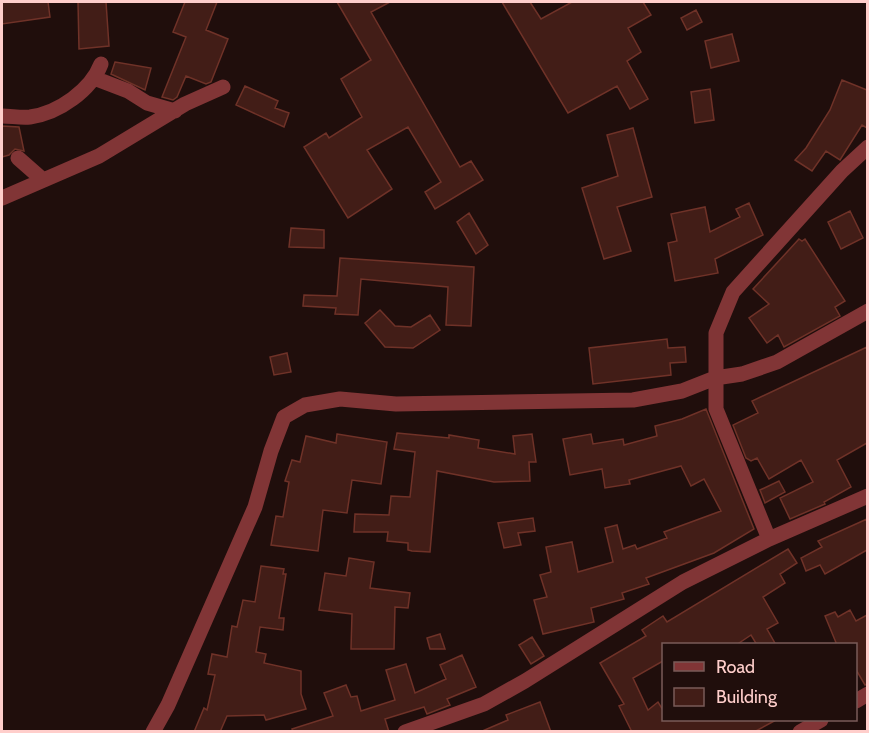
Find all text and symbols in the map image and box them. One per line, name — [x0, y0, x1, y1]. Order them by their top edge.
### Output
legend — [662, 643, 857, 721]
text: Road — [716, 656, 755, 678]
text: Building — [716, 686, 778, 708]

